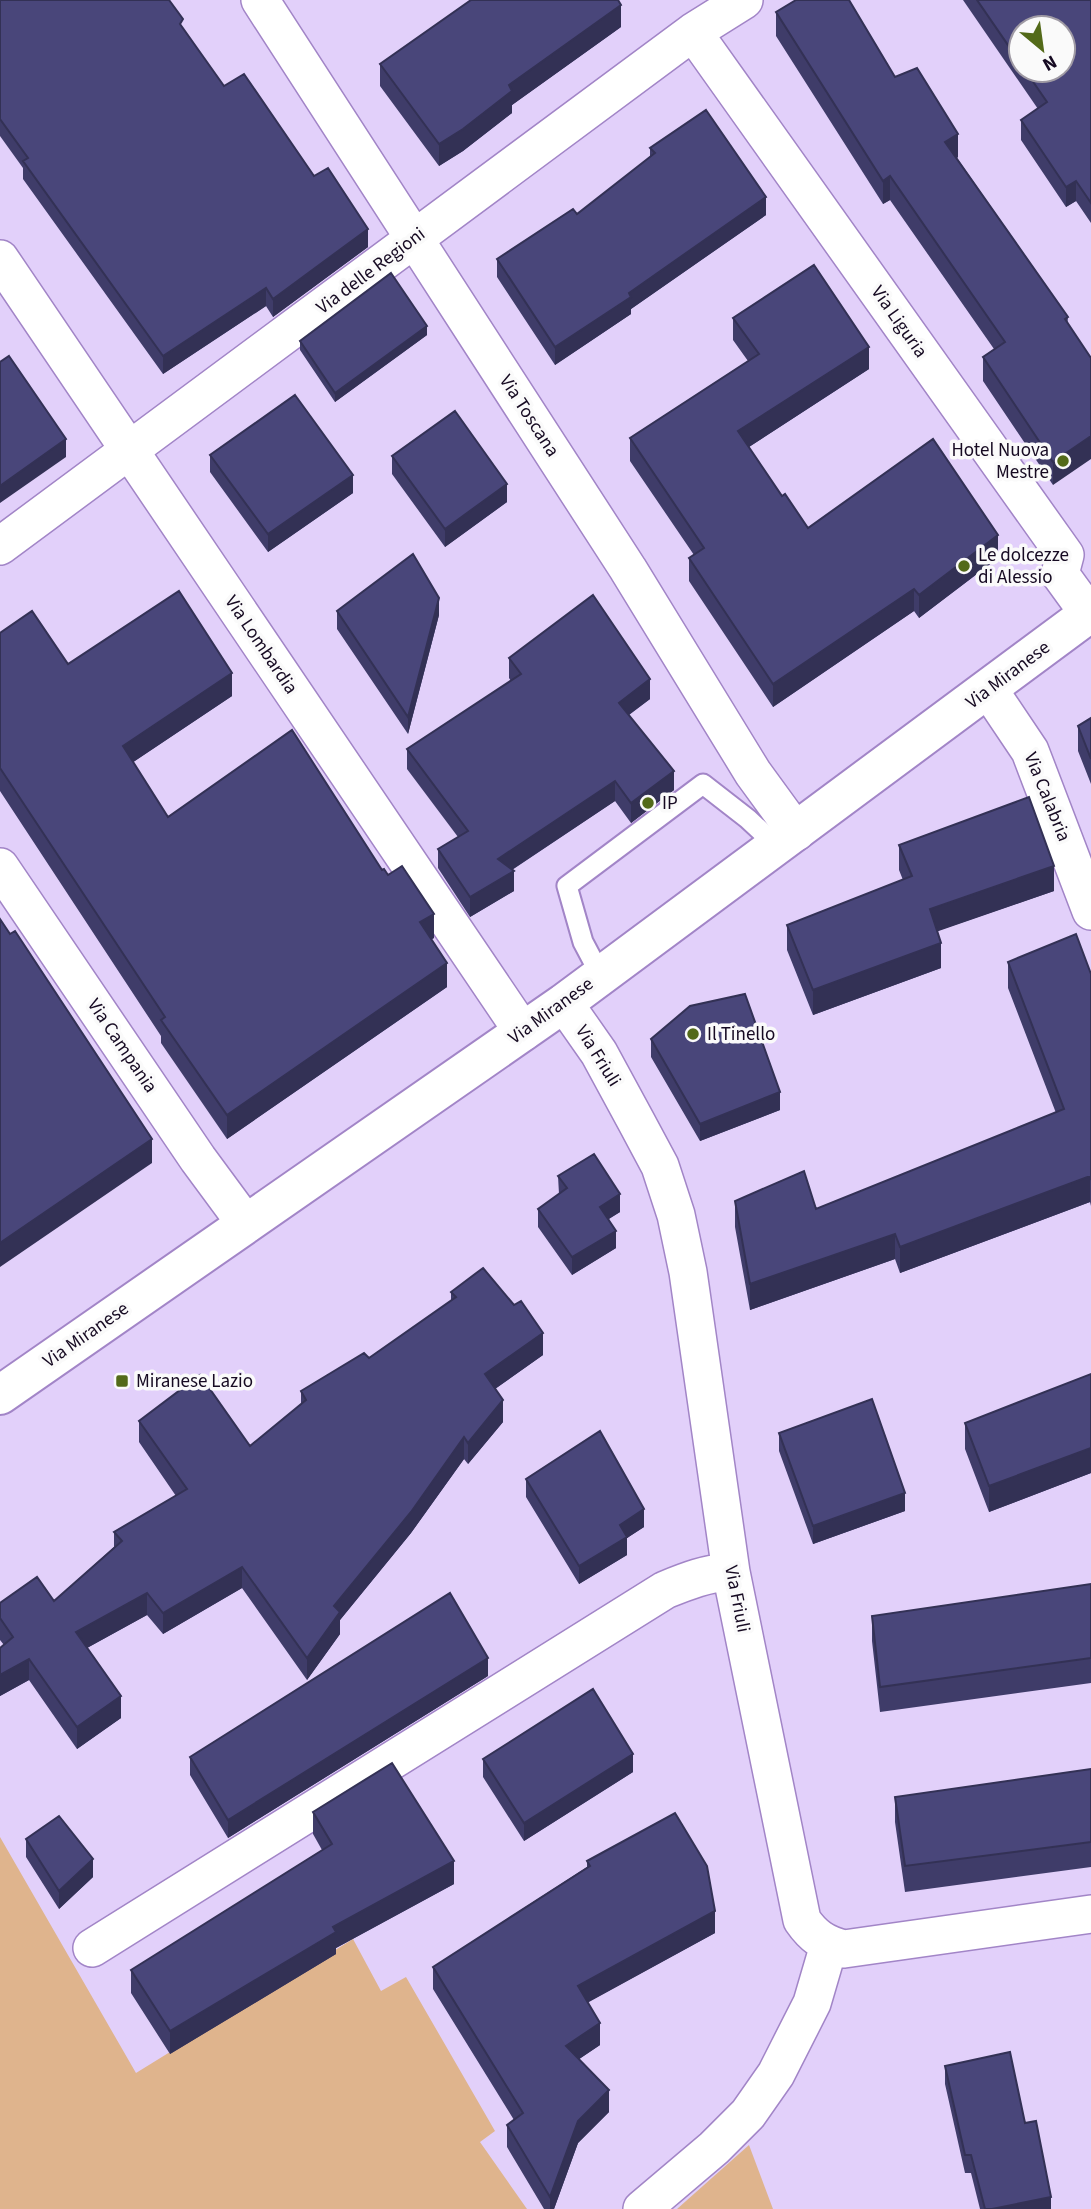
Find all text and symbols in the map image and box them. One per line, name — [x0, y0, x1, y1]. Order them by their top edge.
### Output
north arrow — [1007, 14, 1077, 84]
text: N — [1037, 48, 1062, 77]
street label: Via delle Regioni — [311, 221, 431, 321]
street label: Via Liguria — [864, 280, 934, 364]
street label: Via Toscana — [492, 370, 566, 462]
place label: Hotel Nuova Mestre — [951, 437, 1049, 486]
marker: Hotel Nuova Mestre — [1055, 453, 1071, 469]
place label: Le dolcezze di Alessio — [978, 542, 1069, 591]
marker: Le dolcezze di Alessio — [956, 558, 972, 574]
street label: Via Lombardia — [218, 590, 304, 700]
street label: Via Miranese — [960, 634, 1056, 716]
street label: Via Calabria — [1017, 748, 1077, 846]
place label: IP — [662, 790, 678, 817]
marker: IP — [640, 795, 656, 811]
street label: Via Miranese — [503, 971, 599, 1051]
street label: Via Campania — [80, 993, 164, 1099]
street label: Via Friuli — [569, 1020, 627, 1092]
place label: Il Tinello — [707, 1021, 775, 1048]
marker: Il Tinello — [685, 1026, 701, 1042]
street label: Via Miranese — [38, 1295, 134, 1375]
place label: Miranese Lazio — [136, 1368, 253, 1395]
marker: Miranese Lazio — [114, 1373, 130, 1389]
street label: Via Friuli — [717, 1563, 757, 1635]

